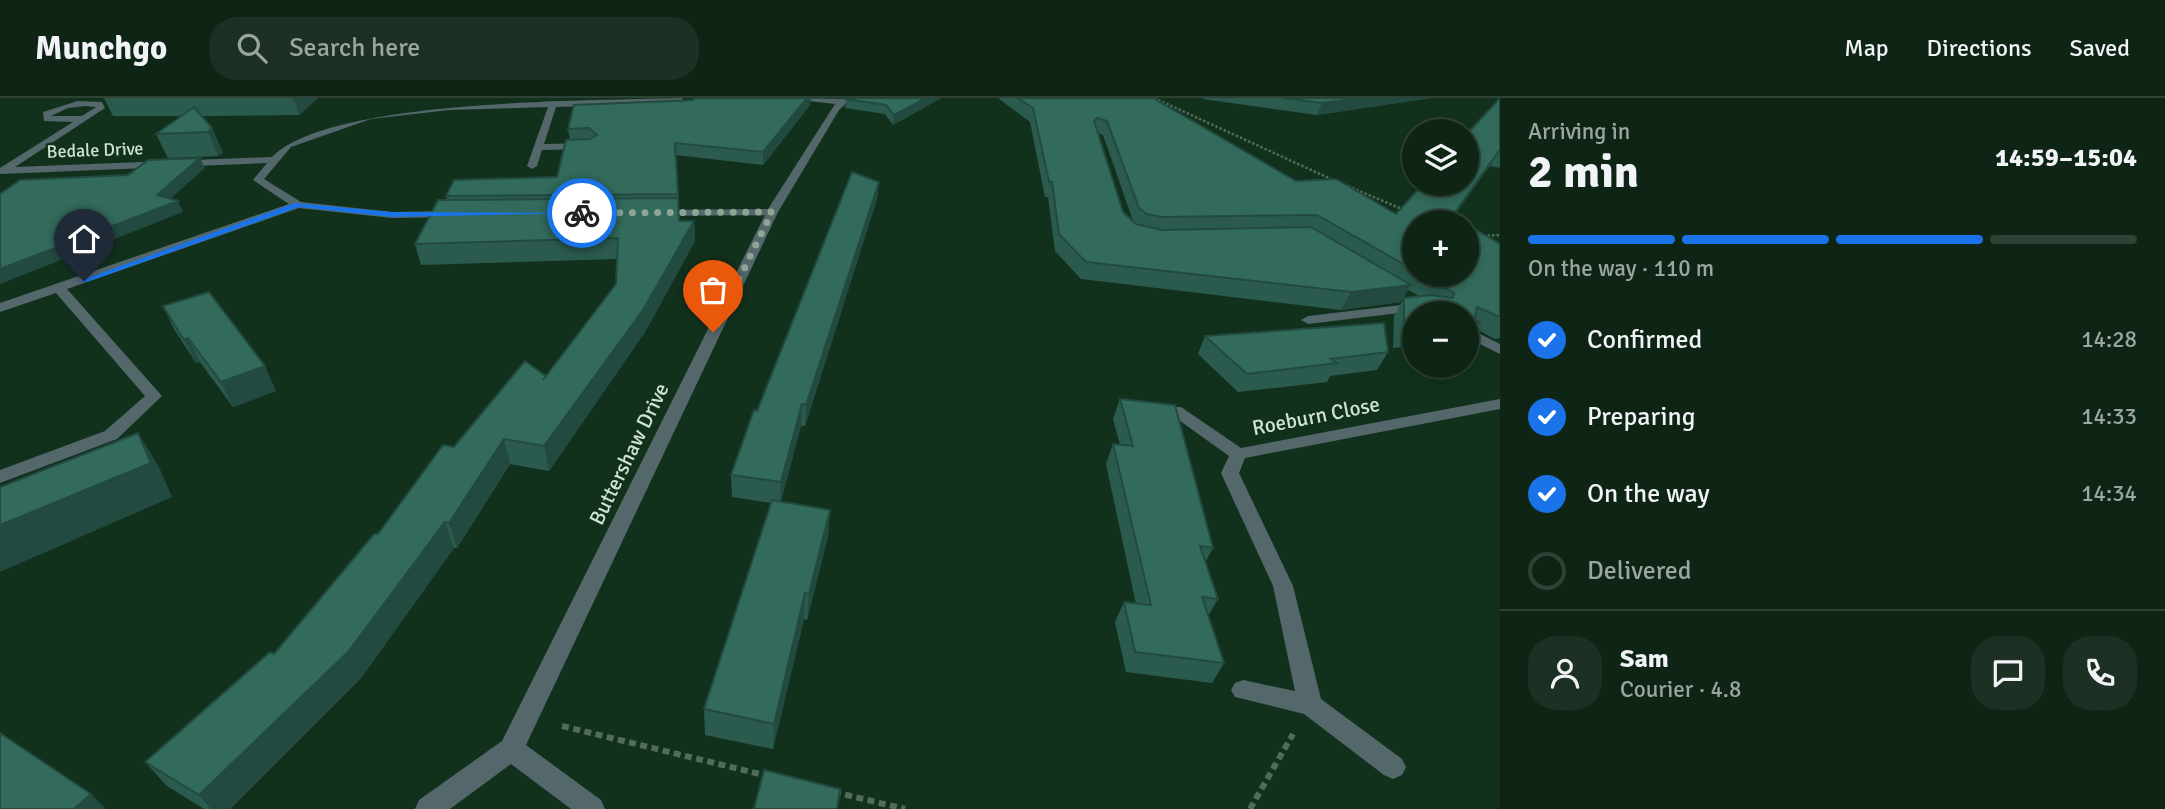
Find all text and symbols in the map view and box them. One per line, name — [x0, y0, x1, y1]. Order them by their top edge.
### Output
search box — [209, 17, 699, 80]
text: Munchgo — [35, 28, 167, 69]
icon: search — [233, 29, 271, 67]
text: Search here — [289, 32, 420, 64]
text: Map — [1844, 33, 1889, 63]
text: Directions — [1927, 33, 2032, 63]
text: Saved — [2070, 33, 2130, 63]
text: Arriving in — [1528, 117, 1630, 146]
map controls — [1402, 119, 1479, 378]
button: layers — [1402, 119, 1479, 196]
street label: Bedale Drive — [46, 137, 144, 163]
text: 14:59–15:04 — [1995, 142, 2137, 174]
text: 2 min — [1528, 144, 1639, 200]
courier — [547, 178, 617, 248]
icon: bike — [563, 194, 601, 232]
pin — [54, 209, 114, 281]
button: + — [1402, 210, 1479, 287]
icon: home — [65, 220, 103, 258]
text: On the way · 110 m — [1528, 254, 1714, 283]
pin — [683, 260, 743, 332]
icon: bag — [694, 271, 732, 309]
button: − — [1402, 301, 1479, 378]
icon: check — [1528, 321, 1566, 359]
text: Confirmed — [1587, 324, 1702, 356]
text: 14:28 — [2081, 325, 2137, 354]
street label: Buttershaw Drive — [583, 379, 675, 529]
street label: Roeburn Close — [1250, 391, 1382, 441]
icon: check — [1528, 398, 1566, 436]
text: Preparing — [1587, 401, 1695, 433]
text: 14:33 — [2081, 402, 2137, 431]
icon: check — [1528, 475, 1566, 513]
text: On the way — [1587, 478, 1710, 510]
text: 14:34 — [2081, 479, 2137, 508]
text: Delivered — [1587, 555, 1692, 587]
button: person — [1528, 636, 1602, 710]
button: chat — [1971, 636, 2045, 710]
button: phone — [2063, 636, 2137, 710]
text: Sam — [1620, 643, 1669, 675]
text: Courier · 4.8 — [1620, 675, 1741, 704]

